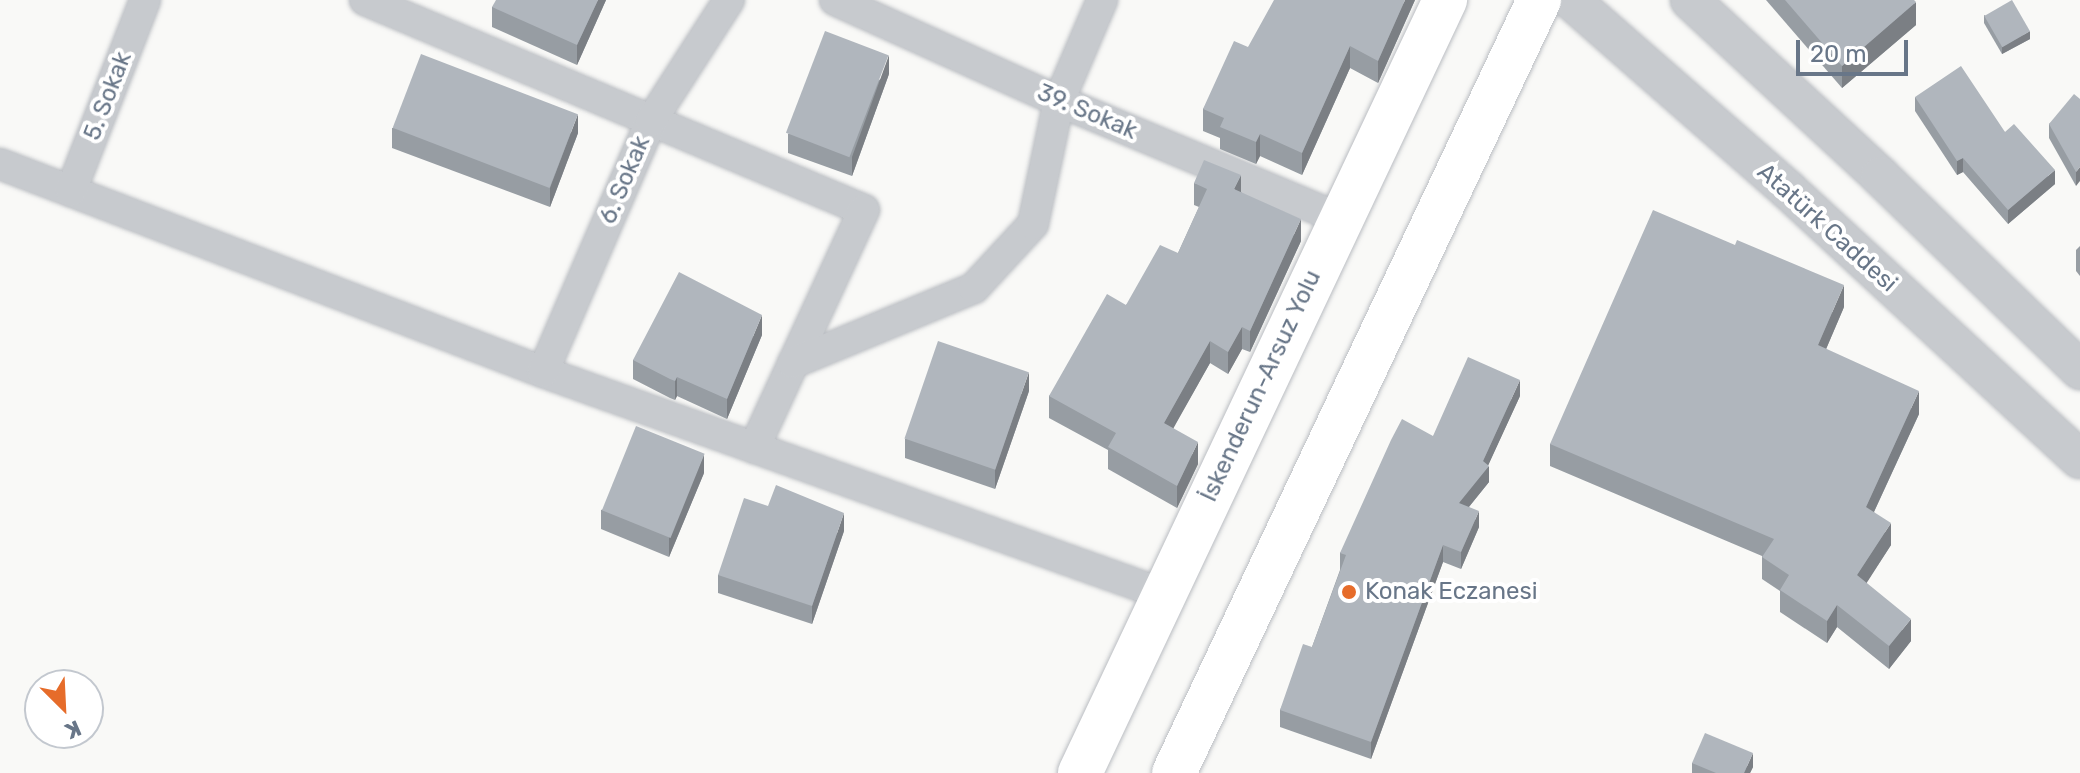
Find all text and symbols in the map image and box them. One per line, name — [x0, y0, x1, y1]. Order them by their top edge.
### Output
scale bar — [1800, 24, 1912, 74]
text: 20 m — [1810, 40, 1867, 68]
street label: 5. Sokak — [78, 48, 138, 144]
street label: 39. Sokak — [1033, 78, 1141, 146]
street label: 6. Sokak — [594, 132, 656, 228]
street label: Atatürk Caddesi — [1751, 158, 1903, 298]
street label: İskenderun-Arsuz Yolu — [1194, 265, 1328, 507]
place label: Konak Eczanesi — [1365, 578, 1538, 606]
marker: Konak Eczanesi — [1340, 583, 1358, 601]
north arrow — [24, 669, 104, 749]
text: K — [61, 714, 85, 745]

